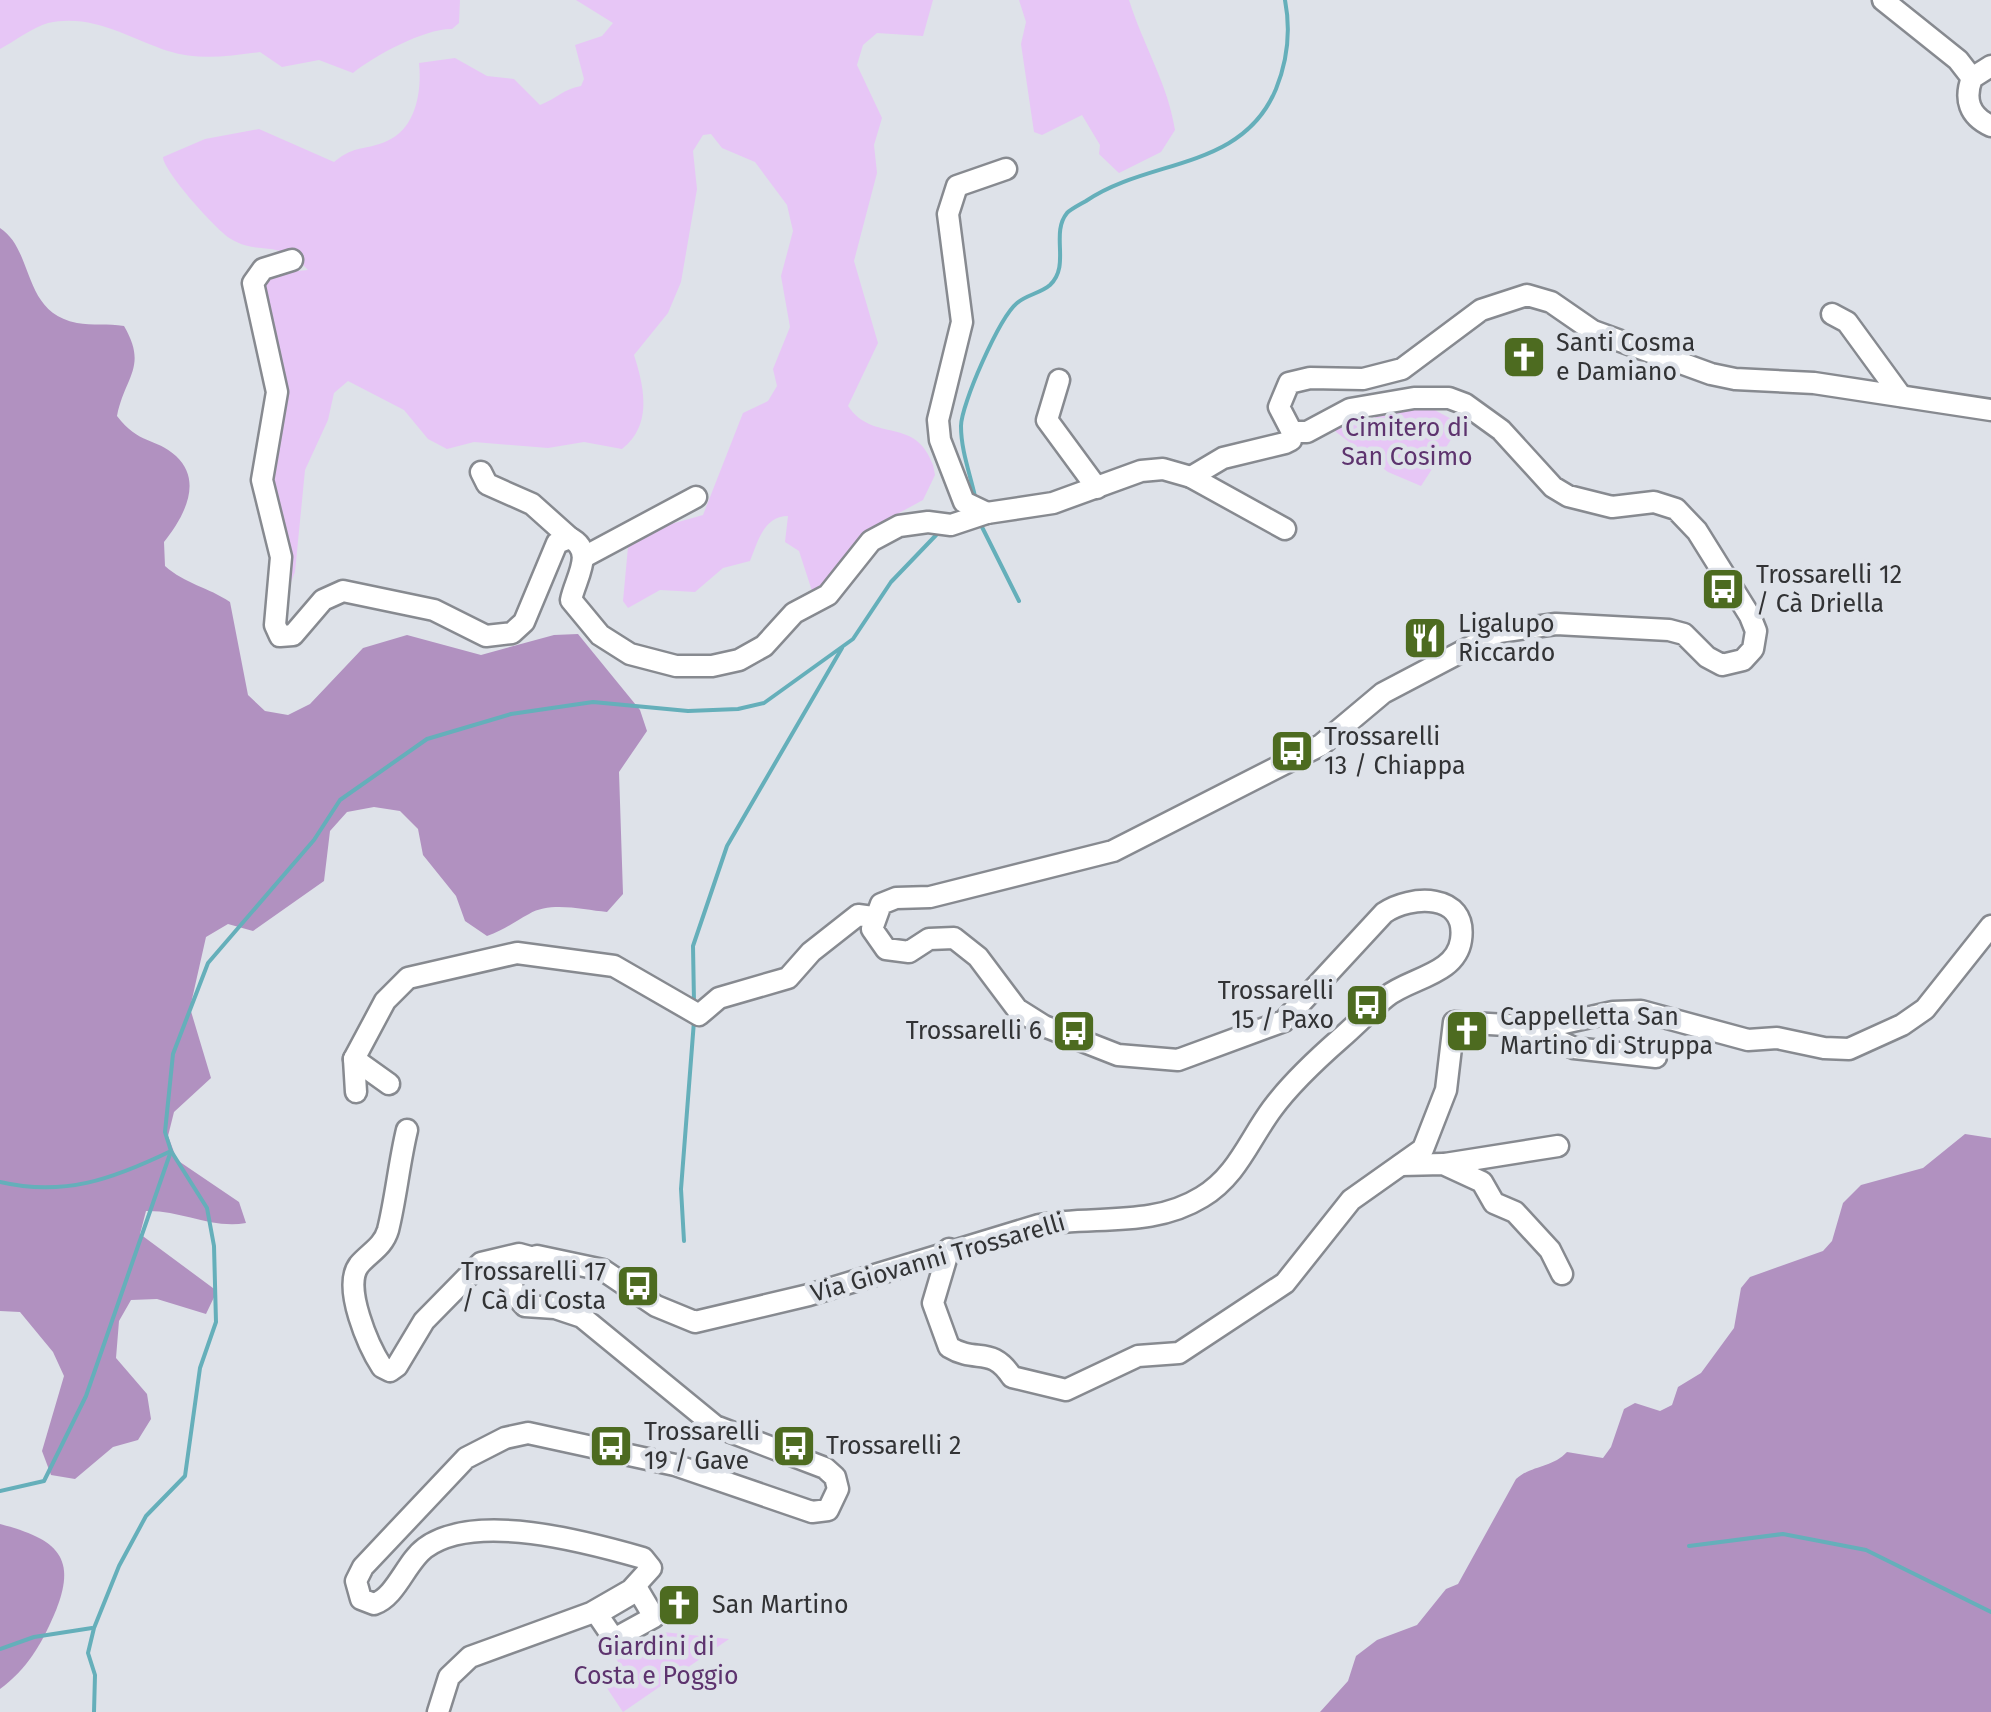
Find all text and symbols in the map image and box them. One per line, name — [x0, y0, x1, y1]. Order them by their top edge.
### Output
place label: Santi Cosma e Damiano — [1556, 328, 1695, 387]
church icon: Santi Cosma e Damiano — [1501, 334, 1547, 380]
park label: Cimitero di San Cosimo — [1341, 413, 1473, 472]
place label: Trossarelli 12 / Cà Driella — [1756, 560, 1902, 619]
bus stop icon: Trossarelli 12 / Cà Driella — [1700, 566, 1746, 612]
place label: Ligalupo Riccardo — [1458, 609, 1555, 668]
restaurant icon: Ligalupo Riccardo — [1402, 615, 1448, 661]
place label: Trossarelli 13 / Chiappa — [1324, 722, 1466, 781]
bus stop icon: Trossarelli 13 / Chiappa — [1269, 728, 1315, 774]
place label: Trossarelli 15 / Paxo — [1218, 976, 1334, 1035]
bus stop icon: Trossarelli 15 / Paxo — [1344, 982, 1390, 1028]
place label: Cappelletta San Martino di Struppa — [1500, 1002, 1713, 1061]
bus stop icon: Trossarelli 6 — [1051, 1008, 1097, 1054]
church icon: Cappelletta San Martino di Struppa — [1444, 1008, 1490, 1054]
place label: Trossarelli 6 — [906, 1016, 1042, 1046]
street label: Via Giovanni Trossarelli — [807, 1207, 1069, 1309]
place label: Trossarelli 17 / Cà di Costa — [461, 1257, 606, 1316]
bus stop icon: Trossarelli 17 / Cà di Costa — [615, 1263, 661, 1309]
place label: Trossarelli 19 / Gave — [644, 1417, 760, 1476]
bus stop icon: Trossarelli 19 / Gave — [588, 1423, 634, 1469]
bus stop icon: Trossarelli 2 — [771, 1423, 817, 1469]
place label: Trossarelli 2 — [826, 1431, 961, 1461]
church icon: San Martino — [656, 1582, 702, 1628]
place label: San Martino — [712, 1590, 849, 1620]
park label: Giardini di Costa e Poggio — [573, 1632, 739, 1691]

